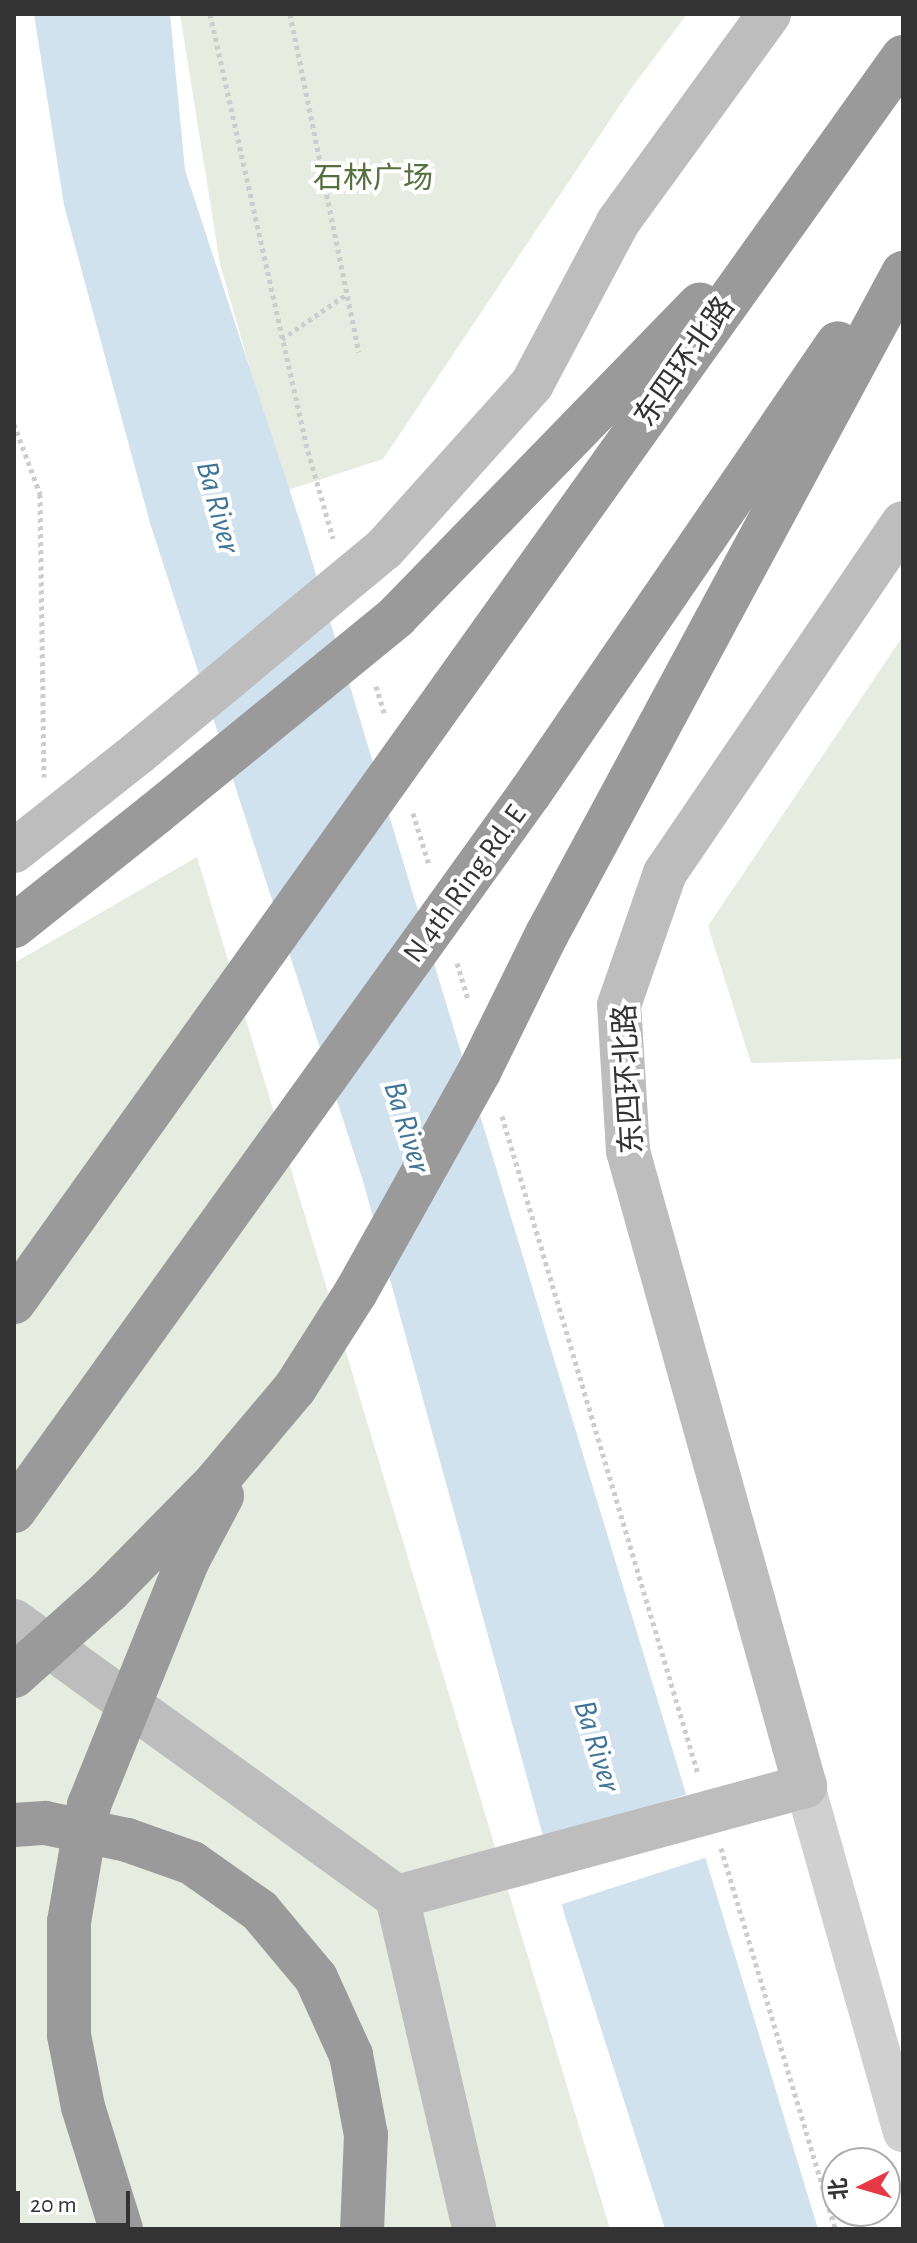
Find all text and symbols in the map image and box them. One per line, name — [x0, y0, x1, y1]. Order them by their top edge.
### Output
park label: 石林广场 — [313, 161, 433, 197]
street label: 东四环北路 — [627, 290, 743, 434]
water label: Ba River — [187, 457, 249, 557]
street label: N 4th Ring Rd. E — [396, 798, 534, 970]
street label: 东四环北路 — [607, 1003, 651, 1155]
water label: Ba River — [375, 1077, 439, 1177]
water label: Ba River — [565, 1696, 629, 1796]
north arrow — [821, 2147, 901, 2227]
scale bar — [20, 2175, 134, 2225]
text: 北 — [827, 2177, 851, 2201]
text: 20 m — [30, 2193, 77, 2217]

